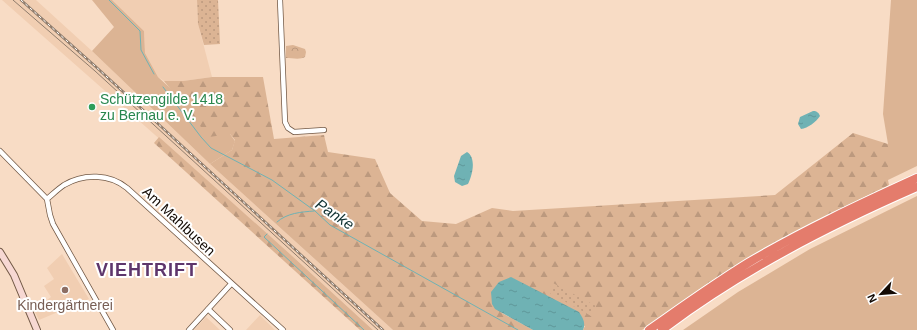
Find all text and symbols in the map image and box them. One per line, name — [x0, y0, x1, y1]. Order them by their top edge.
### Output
place label: Schützengilde 1418 zu Bernau e. V. — [100, 91, 223, 123]
marker: Schützengilde 1418 zu Bernau e. V. — [87, 102, 97, 112]
street label: Am Mahlbusen — [139, 183, 219, 259]
water label: Panke — [313, 195, 357, 233]
district label: VIEHTRIFT — [96, 260, 198, 280]
north arrow — [861, 274, 901, 314]
marker: Kindergärtnerei — [60, 285, 70, 295]
text: N — [865, 292, 879, 305]
place label: Kindergärtnerei — [17, 297, 113, 313]

